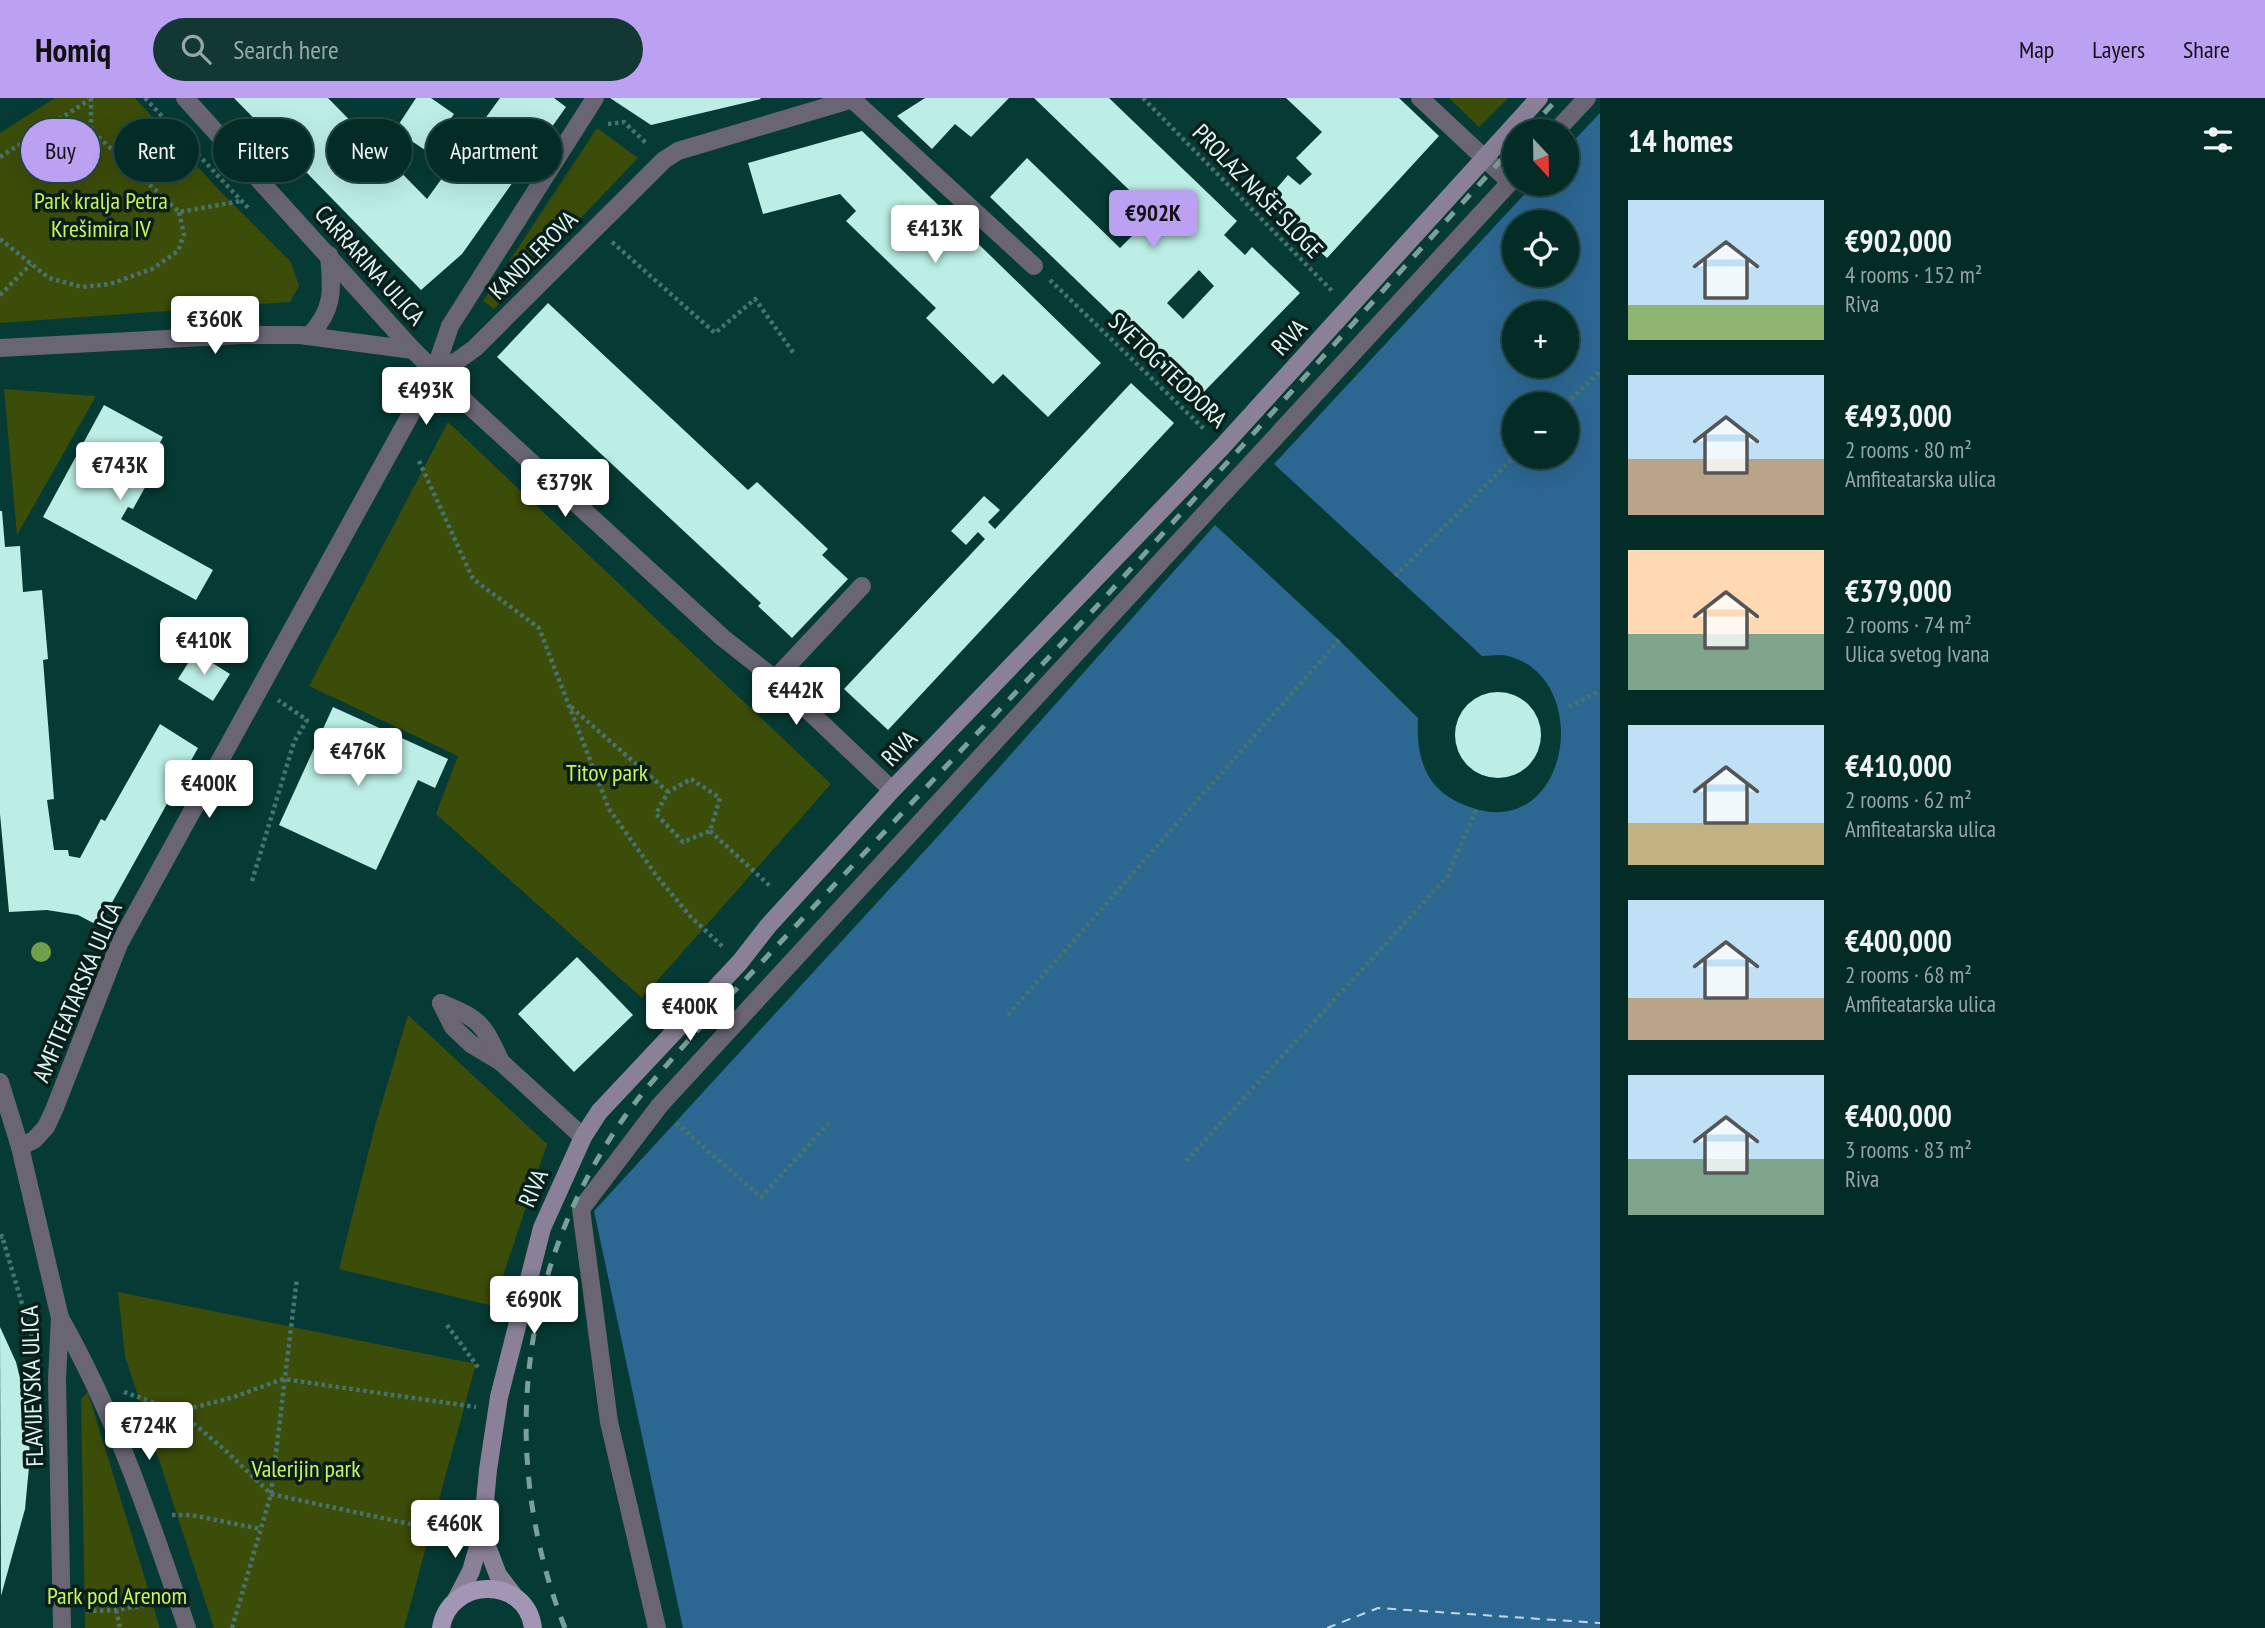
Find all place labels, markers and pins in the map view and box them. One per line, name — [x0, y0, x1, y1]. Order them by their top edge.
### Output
pin: €902K — [1104, 190, 1202, 250]
pin: €413K — [886, 206, 984, 265]
pin: €360K — [166, 296, 264, 356]
pin: €493K — [377, 368, 475, 427]
pin: €743K — [71, 442, 169, 502]
pin: €379K — [516, 460, 614, 519]
pin: €410K — [155, 618, 253, 677]
pin: €442K — [747, 668, 845, 727]
pin: €476K — [309, 728, 407, 788]
pin: €400K — [160, 760, 258, 820]
pin: €400K — [641, 984, 739, 1043]
pin: €690K — [485, 1276, 583, 1336]
pin: €724K — [100, 1402, 198, 1462]
pin: €460K — [406, 1500, 504, 1560]

